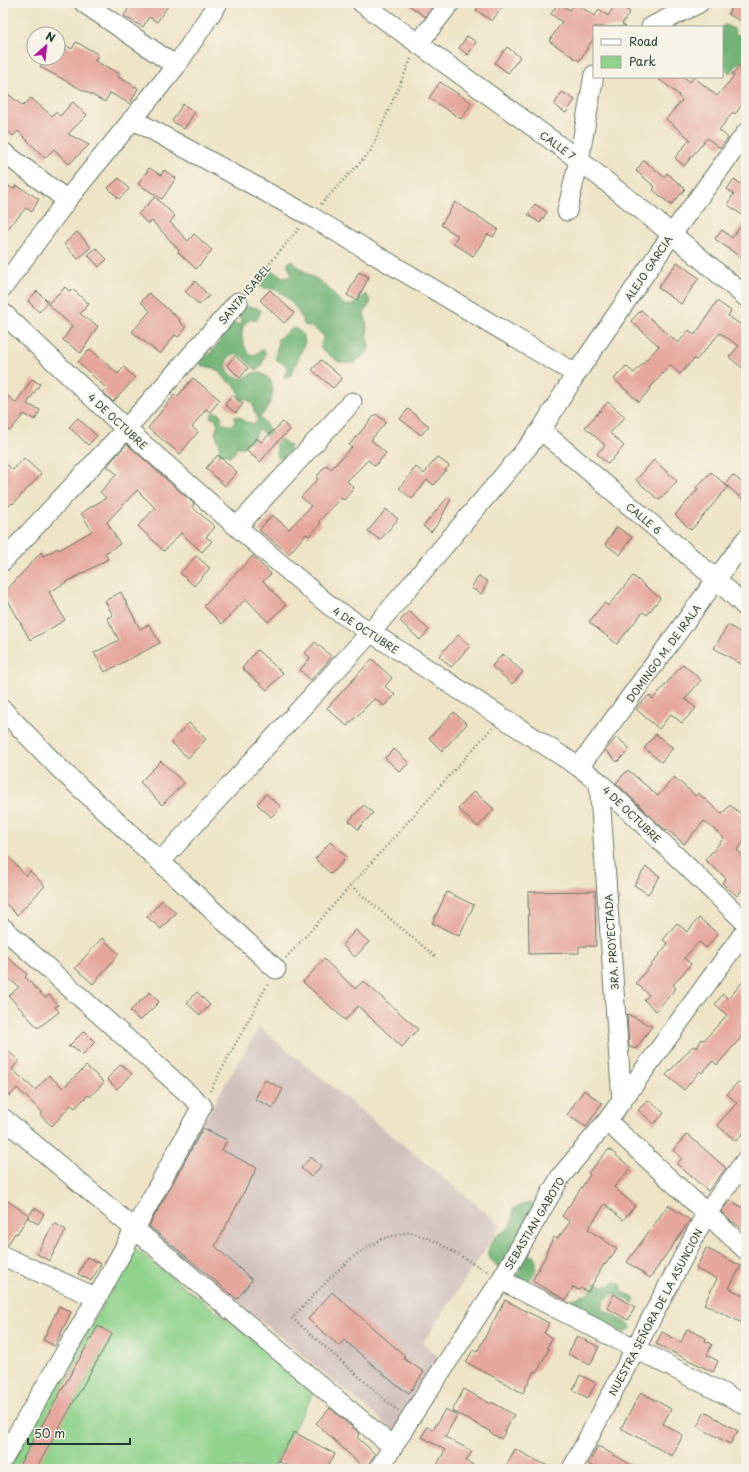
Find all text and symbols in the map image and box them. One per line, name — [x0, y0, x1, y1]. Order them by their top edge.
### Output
north arrow — [26, 26, 66, 66]
legend — [593, 26, 723, 78]
text: N — [43, 27, 59, 46]
text: Road — [629, 32, 658, 50]
text: Park — [629, 52, 656, 70]
street label: CALLE 7 — [537, 127, 579, 163]
street label: ALEJO GARCIA — [621, 232, 676, 304]
street label: SANTA ISABEL — [215, 261, 274, 327]
street label: 4 DE OCTUBRE — [85, 390, 151, 452]
street label: CALLE 6 — [623, 499, 665, 537]
street label: DOMINGO M. DE IRALA — [622, 600, 704, 705]
street label: 4 DE OCTUBRE — [330, 603, 402, 657]
street label: 4 DE OCTUBRE — [599, 782, 665, 846]
street label: 3RA. PROYECTADA — [600, 893, 622, 991]
street label: SEBASTIAN GABOTO — [500, 1174, 568, 1272]
street label: NUESTRA SEÑORA DE LA ASUNCION — [604, 1226, 706, 1398]
scale bar — [28, 1420, 130, 1446]
text: 50 m — [34, 1424, 65, 1442]

